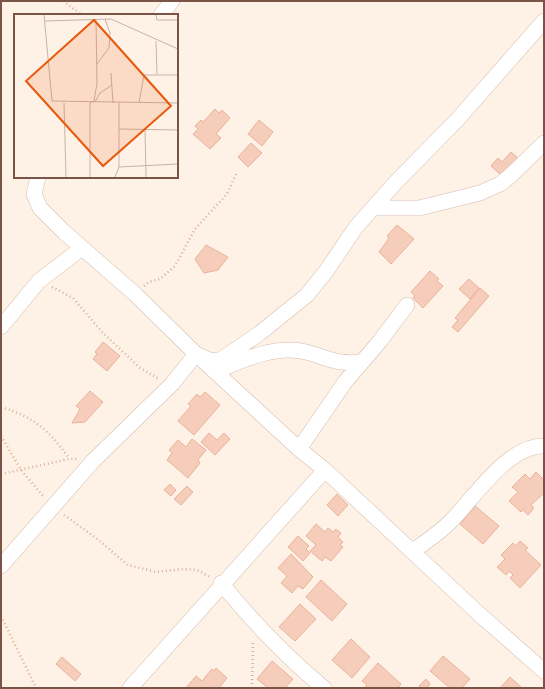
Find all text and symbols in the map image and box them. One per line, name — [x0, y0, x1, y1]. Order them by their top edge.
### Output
inset map — [14, 14, 178, 178]

